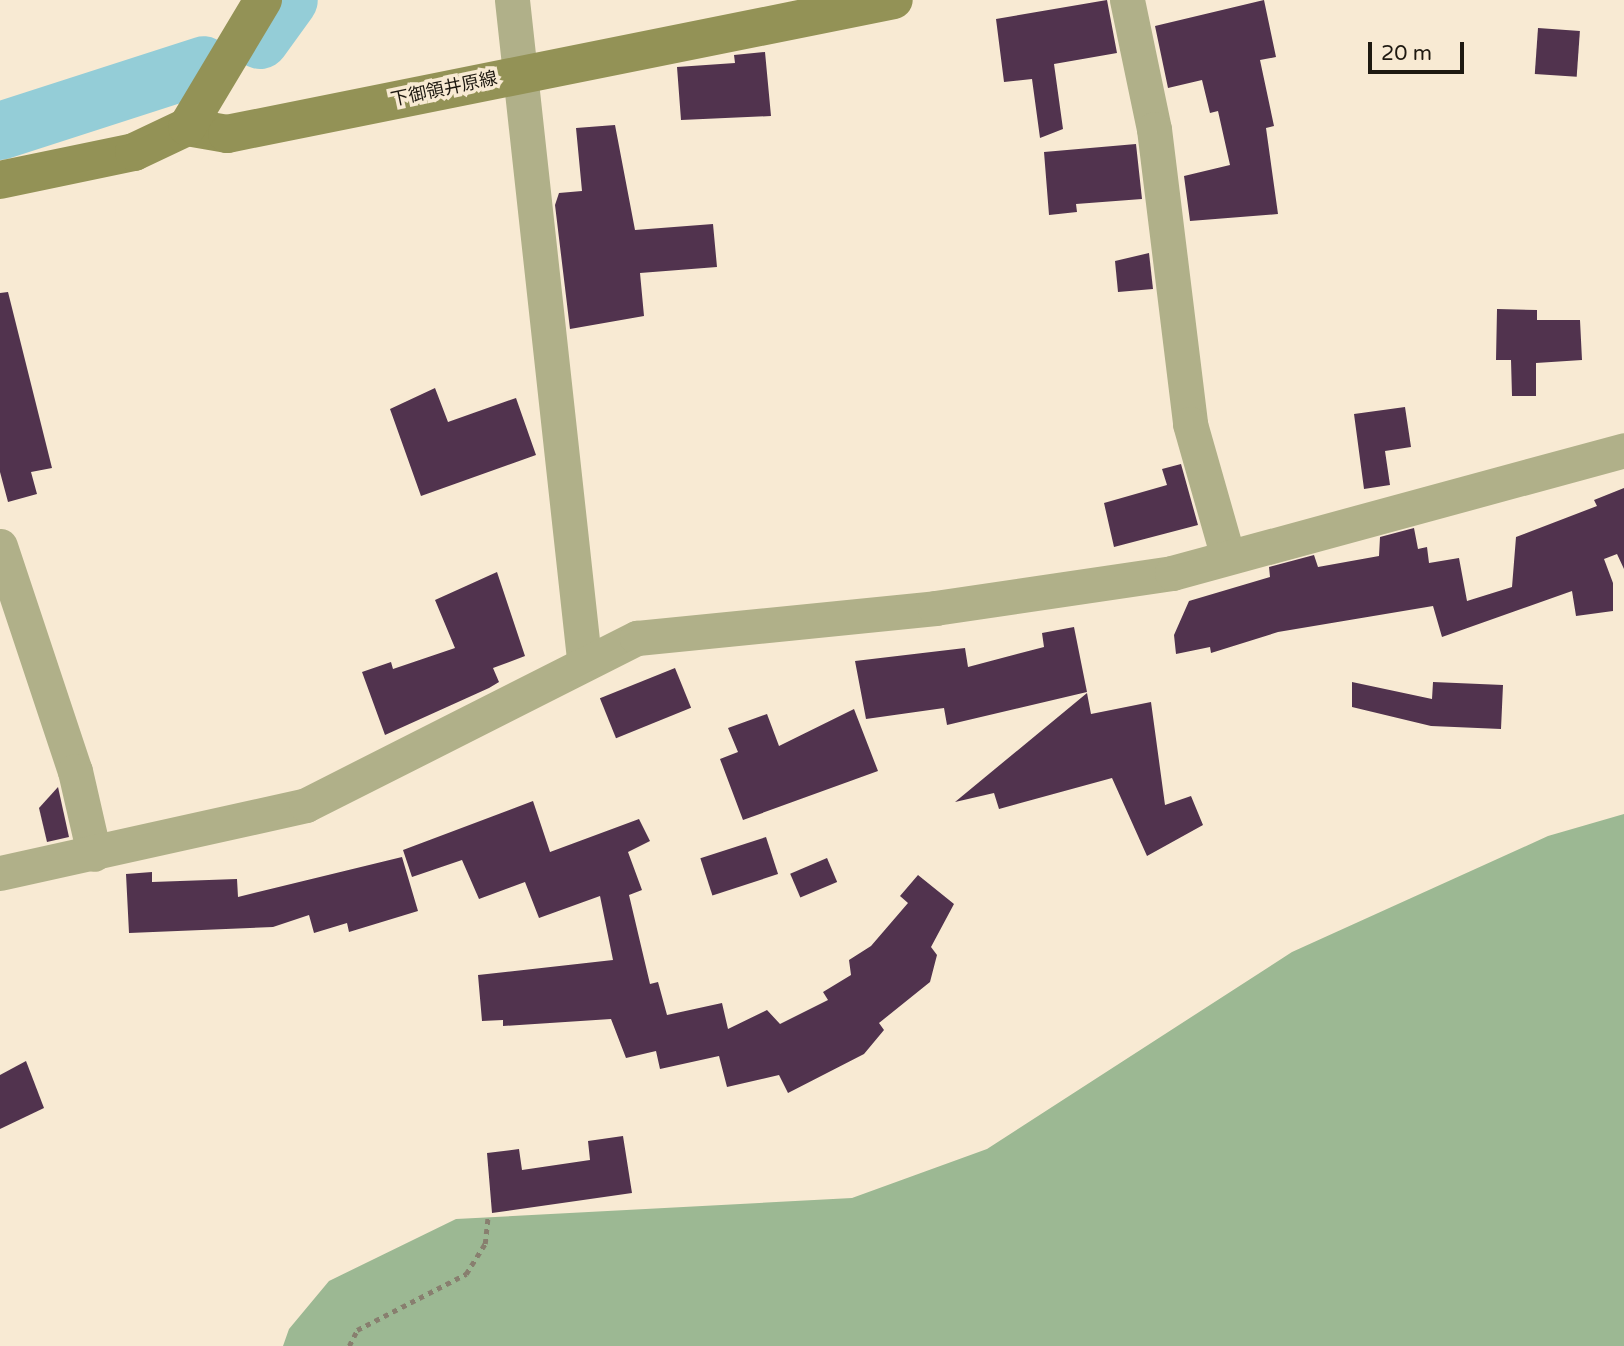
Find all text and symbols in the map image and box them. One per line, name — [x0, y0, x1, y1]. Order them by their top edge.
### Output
scale bar — [1372, 28, 1468, 72]
text: 20 m — [1381, 41, 1432, 66]
street label: 下御領井原線 — [389, 67, 499, 111]

